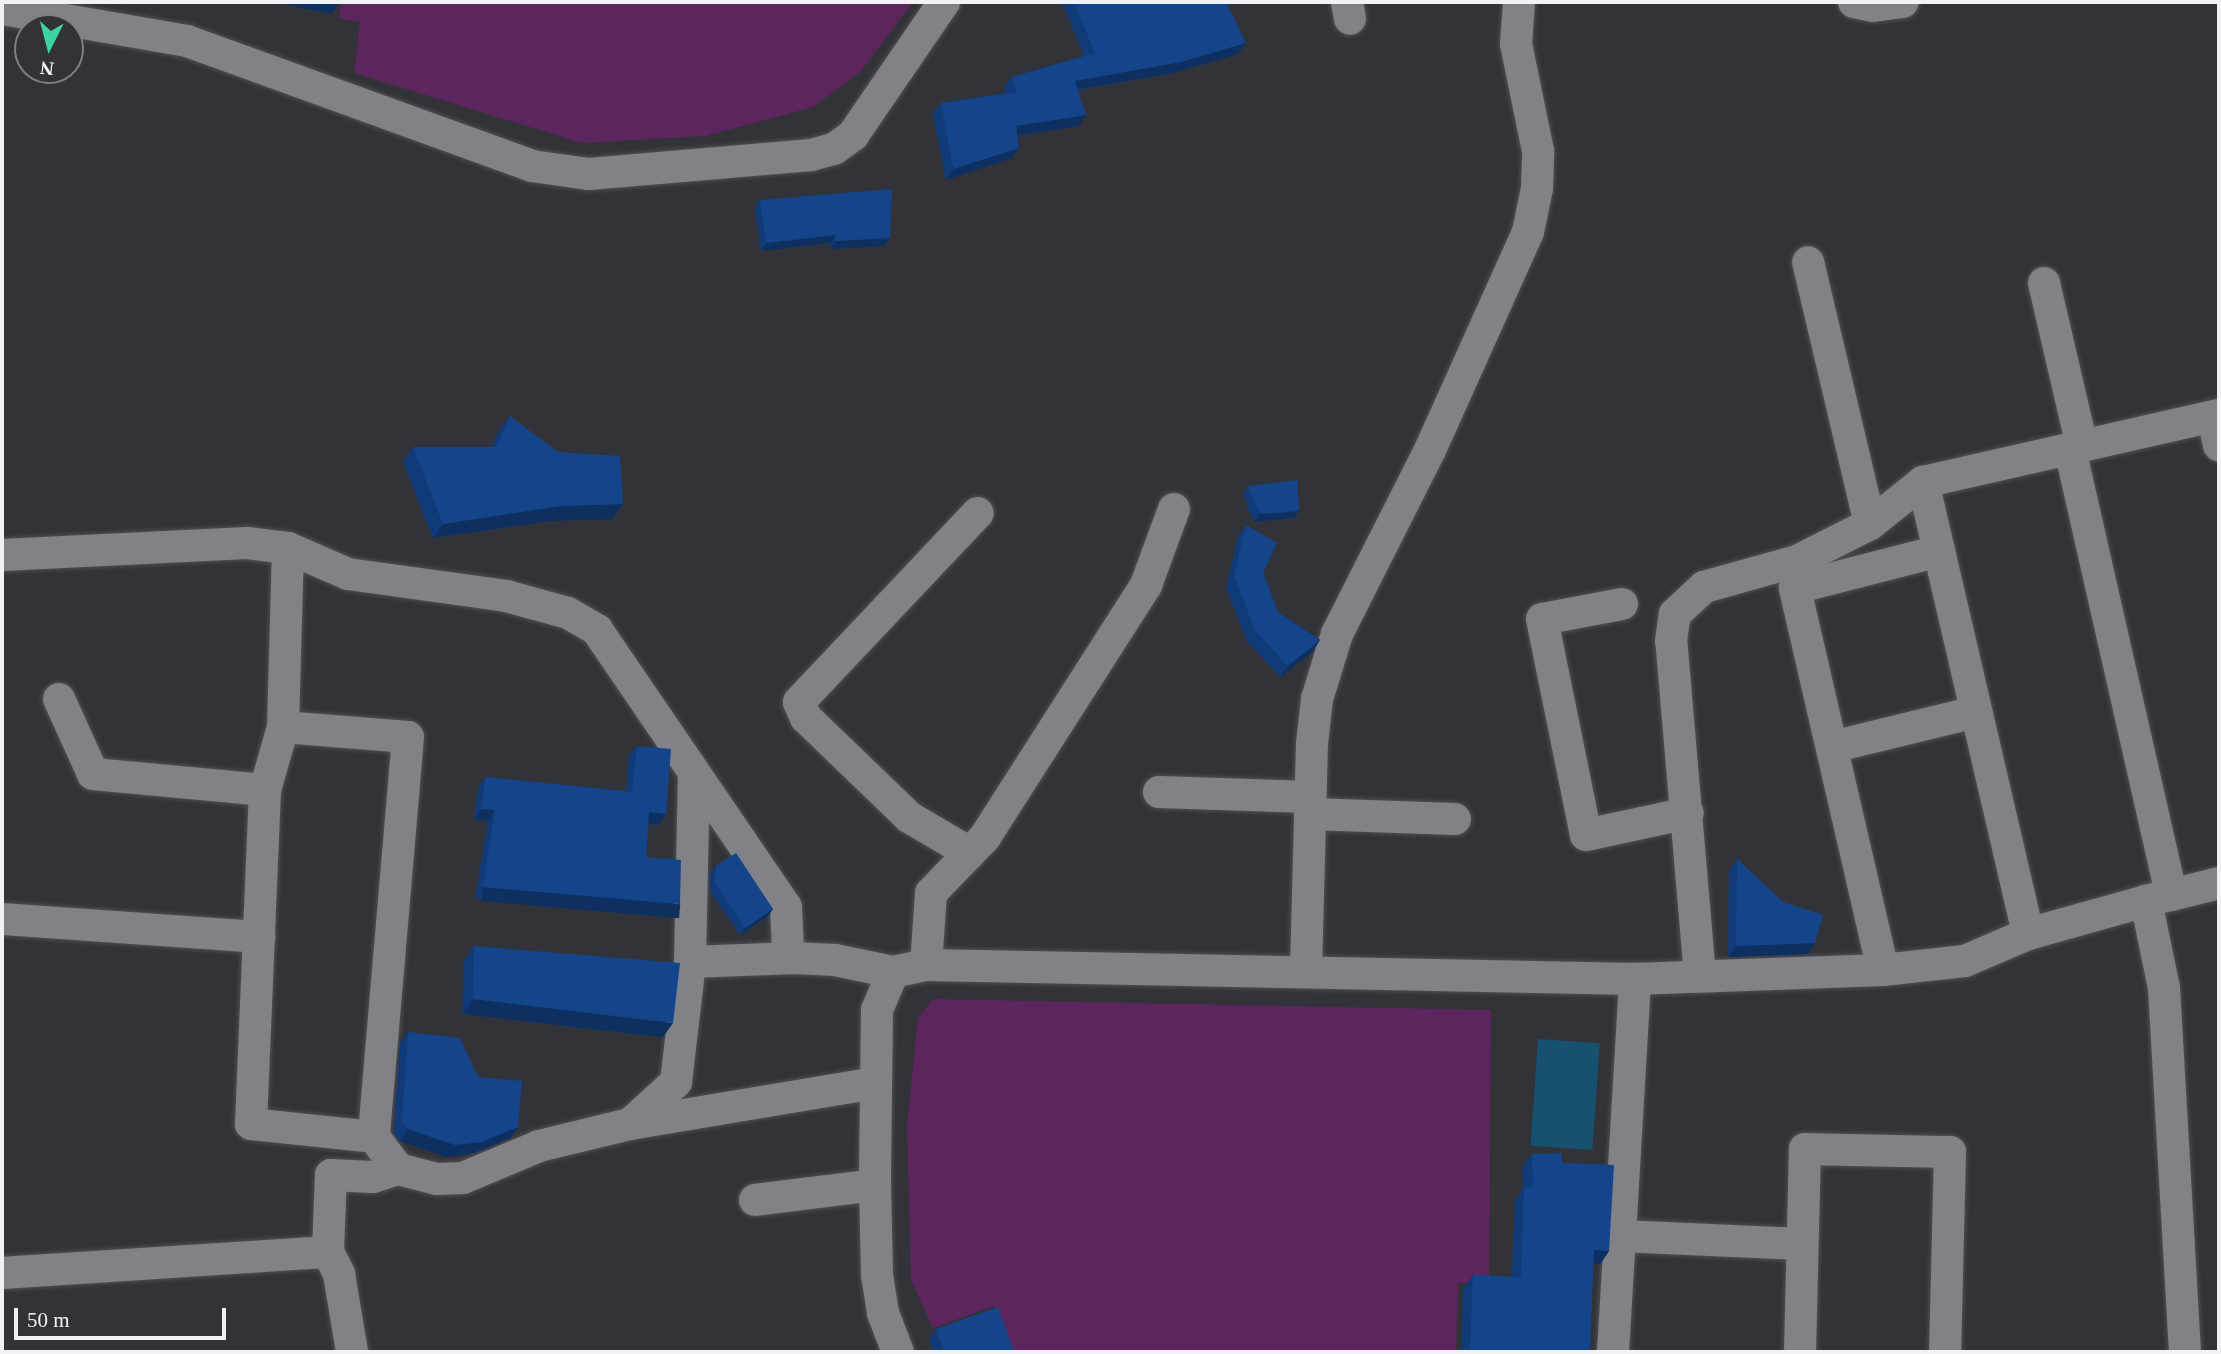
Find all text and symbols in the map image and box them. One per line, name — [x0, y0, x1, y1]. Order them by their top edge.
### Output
north arrow — [14, 14, 84, 84]
text: N — [39, 57, 55, 80]
scale bar — [18, 1294, 229, 1338]
text: 50 m — [27, 1308, 70, 1332]

